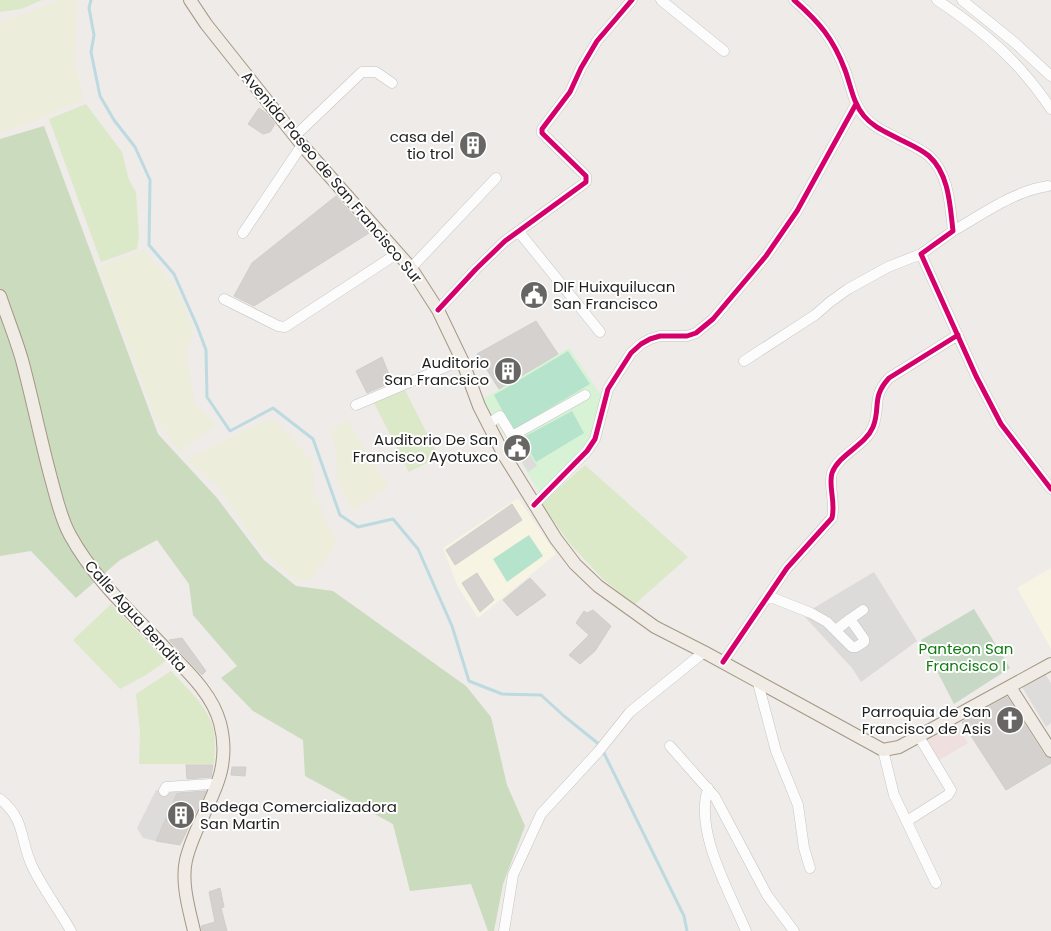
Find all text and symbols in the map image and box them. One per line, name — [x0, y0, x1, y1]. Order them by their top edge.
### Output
street label: Avenida Paseo de San Francisco Sur — [237, 66, 427, 288]
place label: casa del tio trol — [390, 126, 454, 164]
building icon: casa del tio trol — [458, 130, 488, 160]
place label: DIF Huixquilucan San Francisco — [553, 276, 675, 314]
public building icon: DIF Huixquilucan San Francisco — [519, 280, 549, 310]
place label: Auditorio San Francsico — [384, 352, 489, 390]
building icon: Auditorio San Francsico — [493, 356, 523, 386]
place label: Auditorio De San Francisco Ayotuxco — [353, 429, 498, 467]
public building icon: Auditorio De San Francisco Ayotuxco — [502, 433, 532, 463]
street label: Calle Agua Bendita — [80, 555, 192, 677]
park label: Panteon San Francisco I — [919, 638, 1013, 676]
place label: Parroquia de San Francisco de Asis — [862, 701, 991, 739]
church icon: Parroquia de San Francisco de Asis — [995, 705, 1025, 735]
place label: Bodega Comercializadora San Martin — [200, 796, 397, 834]
building icon: Bodega Comercializadora San Martin — [166, 800, 196, 830]

